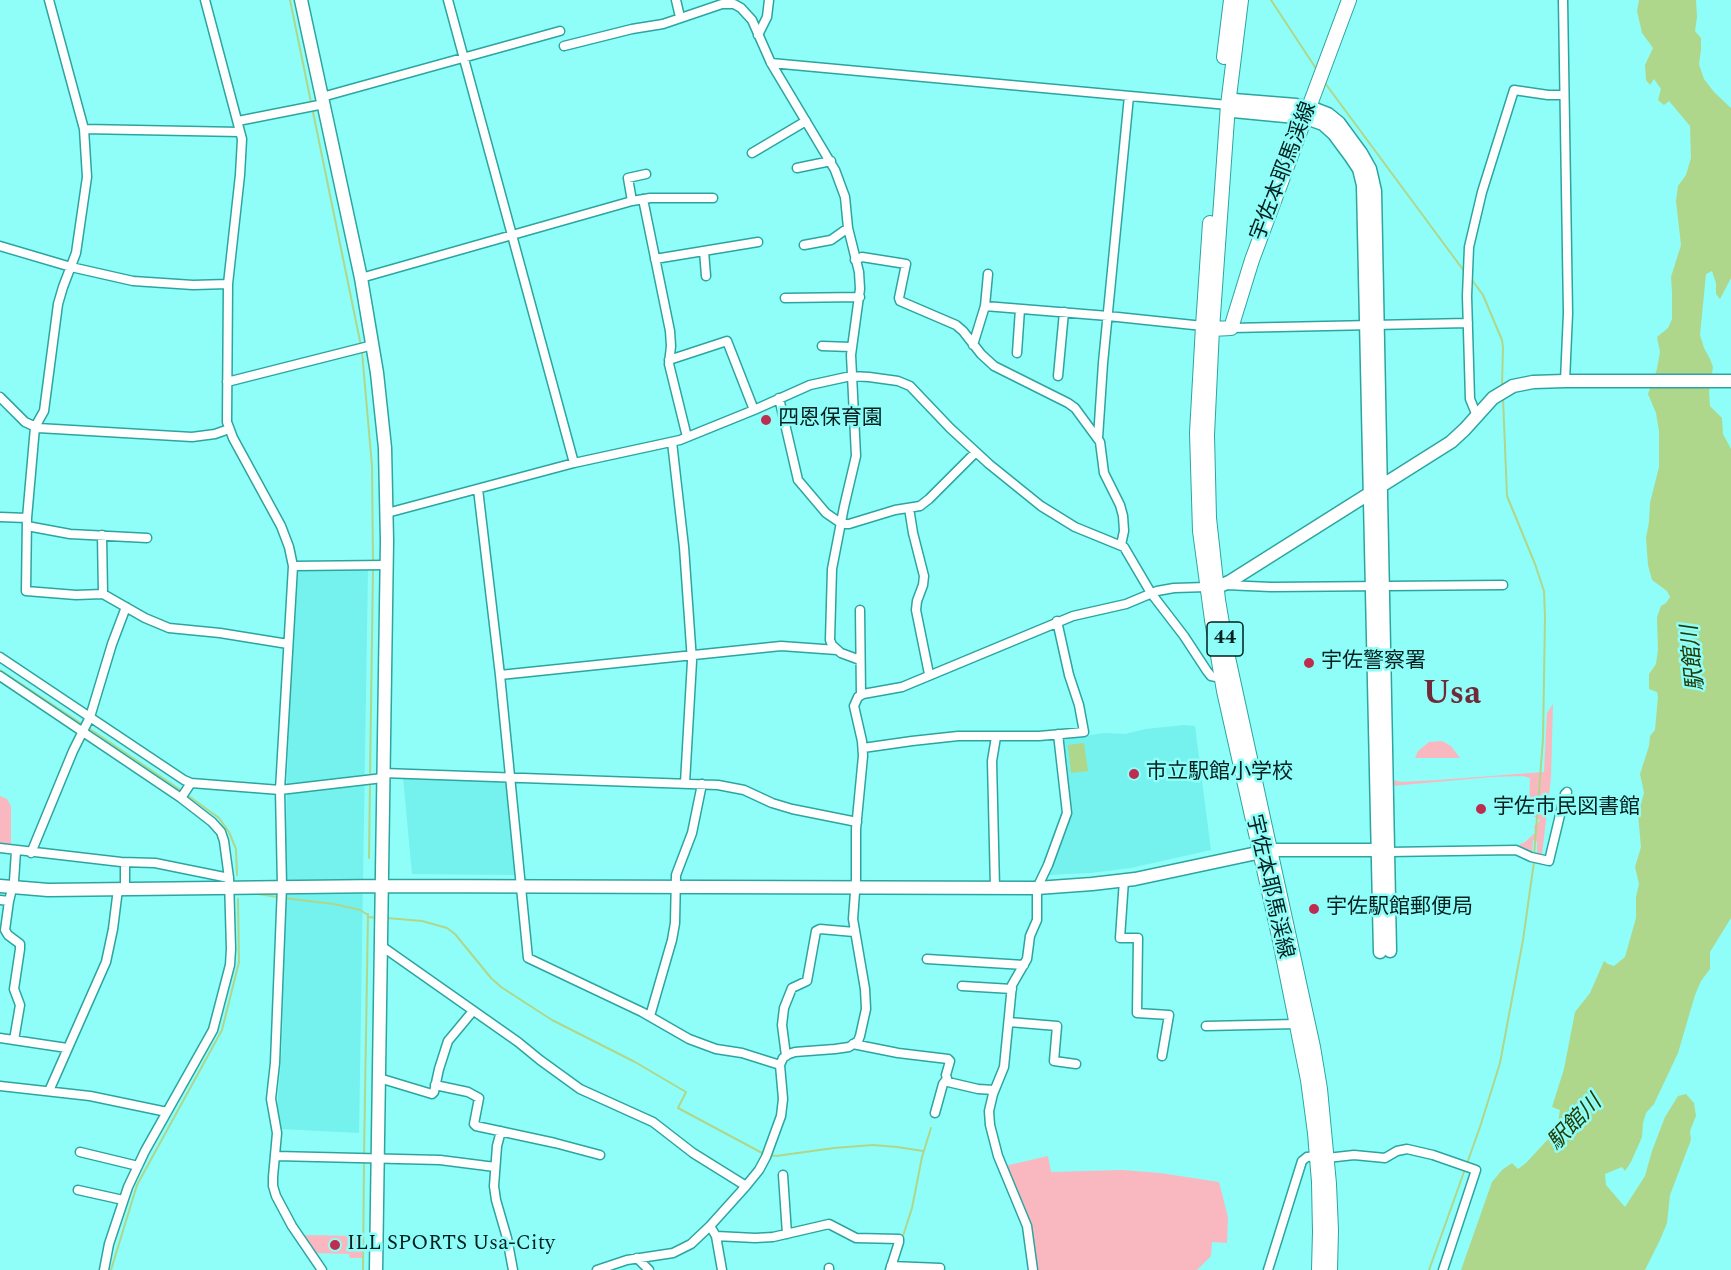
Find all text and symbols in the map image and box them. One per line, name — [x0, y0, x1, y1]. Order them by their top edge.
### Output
street label: 宇佐本耶馬渓線 — [1247, 99, 1323, 245]
place label: 四恩保育園 — [778, 407, 883, 433]
marker: 四恩保育園 — [759, 413, 773, 427]
road number: 44 — [1207, 622, 1243, 656]
water label: 駅館川 — [1678, 624, 1712, 692]
place label: 宇佐警察署 — [1321, 650, 1426, 676]
marker: 宇佐警察署 — [1302, 656, 1316, 670]
district label: Usa — [1423, 677, 1481, 717]
place label: 市立駅館小学校 — [1146, 761, 1293, 787]
marker: 市立駅館小学校 — [1127, 767, 1141, 781]
place label: 宇佐市民図書館 — [1493, 796, 1640, 822]
marker: 宇佐市民図書館 — [1474, 802, 1488, 816]
street label: 宇佐本耶馬渓線 — [1239, 813, 1297, 961]
place label: 宇佐駅館郵便局 — [1326, 896, 1473, 922]
marker: 宇佐駅館郵便局 — [1307, 902, 1321, 916]
water label: 駅館川 — [1544, 1091, 1608, 1157]
place label: ILL SPORTS Usa-City — [347, 1232, 555, 1258]
marker: ILL SPORTS Usa-City — [328, 1238, 342, 1252]

